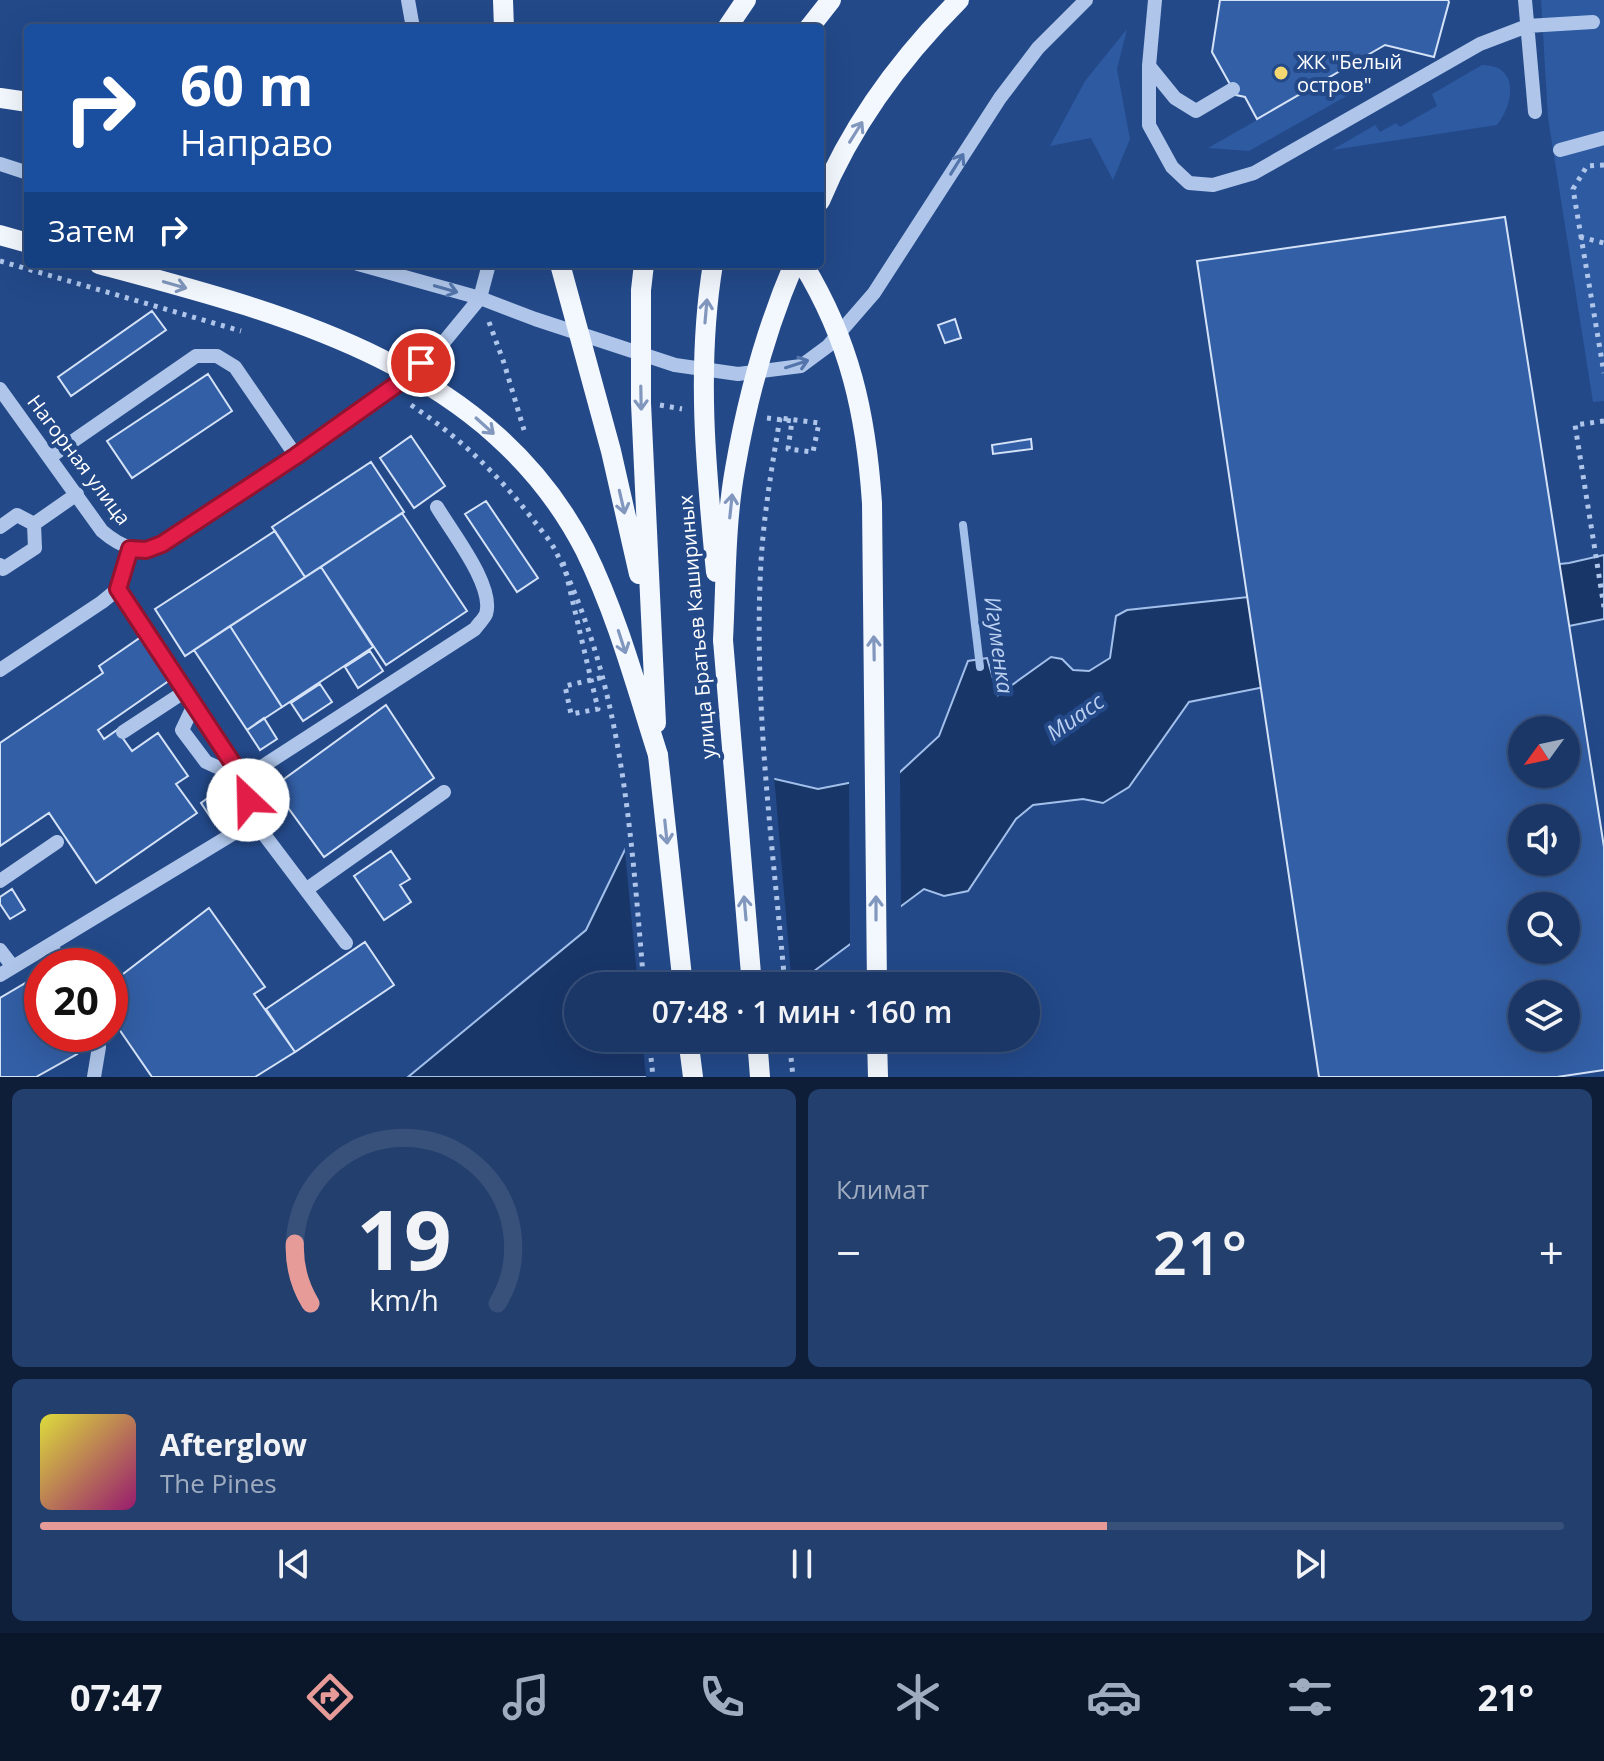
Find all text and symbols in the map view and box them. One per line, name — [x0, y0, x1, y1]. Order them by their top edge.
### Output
text: 60 m — [180, 46, 314, 122]
place label: ЖК "Белый остров" — [1297, 48, 1402, 98]
icon: right — [48, 56, 152, 160]
marker: ЖК "Белый остров" — [1272, 64, 1290, 82]
text: Направо — [180, 118, 333, 167]
one-way arrow — [849, 121, 865, 144]
one-way arrow — [948, 154, 965, 176]
icon: right — [151, 208, 195, 252]
text: Затем — [48, 210, 135, 251]
one-way arrow — [161, 278, 187, 293]
one-way arrow — [433, 282, 458, 297]
one-way arrow — [699, 298, 714, 325]
pin — [387, 329, 455, 397]
icon: arrive — [399, 341, 443, 385]
one-way arrow — [784, 355, 809, 370]
one-way arrow — [634, 384, 649, 411]
street label: Нагорная улица — [21, 389, 137, 530]
one-way arrow — [474, 417, 494, 435]
one-way arrow — [615, 489, 630, 514]
street label: улица Братьев Кашириных — [671, 493, 721, 760]
one-way arrow — [723, 493, 738, 520]
water label: Игуменка — [978, 594, 1022, 695]
one-way arrow — [616, 630, 631, 655]
one-way arrow — [866, 635, 882, 662]
water label: Миасс — [1040, 685, 1110, 747]
north arrow — [1508, 716, 1580, 788]
map controls — [1508, 716, 1580, 1052]
position arrow — [206, 758, 290, 842]
button: sound — [1508, 804, 1580, 876]
one-way arrow — [659, 819, 674, 845]
button: search — [1508, 892, 1580, 964]
one-way arrow — [737, 895, 752, 922]
one-way arrow — [868, 895, 884, 922]
speed limit sign: 20 — [24, 948, 128, 1052]
button: layers — [1508, 980, 1580, 1052]
text: 07:48 · 1 мин · 160 m — [652, 991, 952, 1032]
text: Климат — [836, 1171, 929, 1207]
text: 19 — [356, 1181, 452, 1294]
text: 21° — [1153, 1211, 1247, 1293]
text: − — [836, 1222, 861, 1282]
text: + — [1539, 1222, 1564, 1282]
text: km/h — [369, 1280, 439, 1319]
text: Afterglow — [160, 1424, 307, 1465]
text: The Pines — [160, 1465, 277, 1501]
icon: previous — [272, 1542, 316, 1586]
icon: pause — [780, 1542, 824, 1586]
icon: next — [1288, 1542, 1332, 1586]
icon: directions — [302, 1669, 358, 1725]
icon: music — [498, 1669, 554, 1725]
icon: phone — [694, 1669, 750, 1725]
icon: climate — [890, 1669, 946, 1725]
icon: car — [1086, 1669, 1142, 1725]
icon: filters — [1282, 1669, 1338, 1725]
text: 07:47 — [70, 1673, 163, 1722]
text: 21° — [1477, 1673, 1534, 1722]

